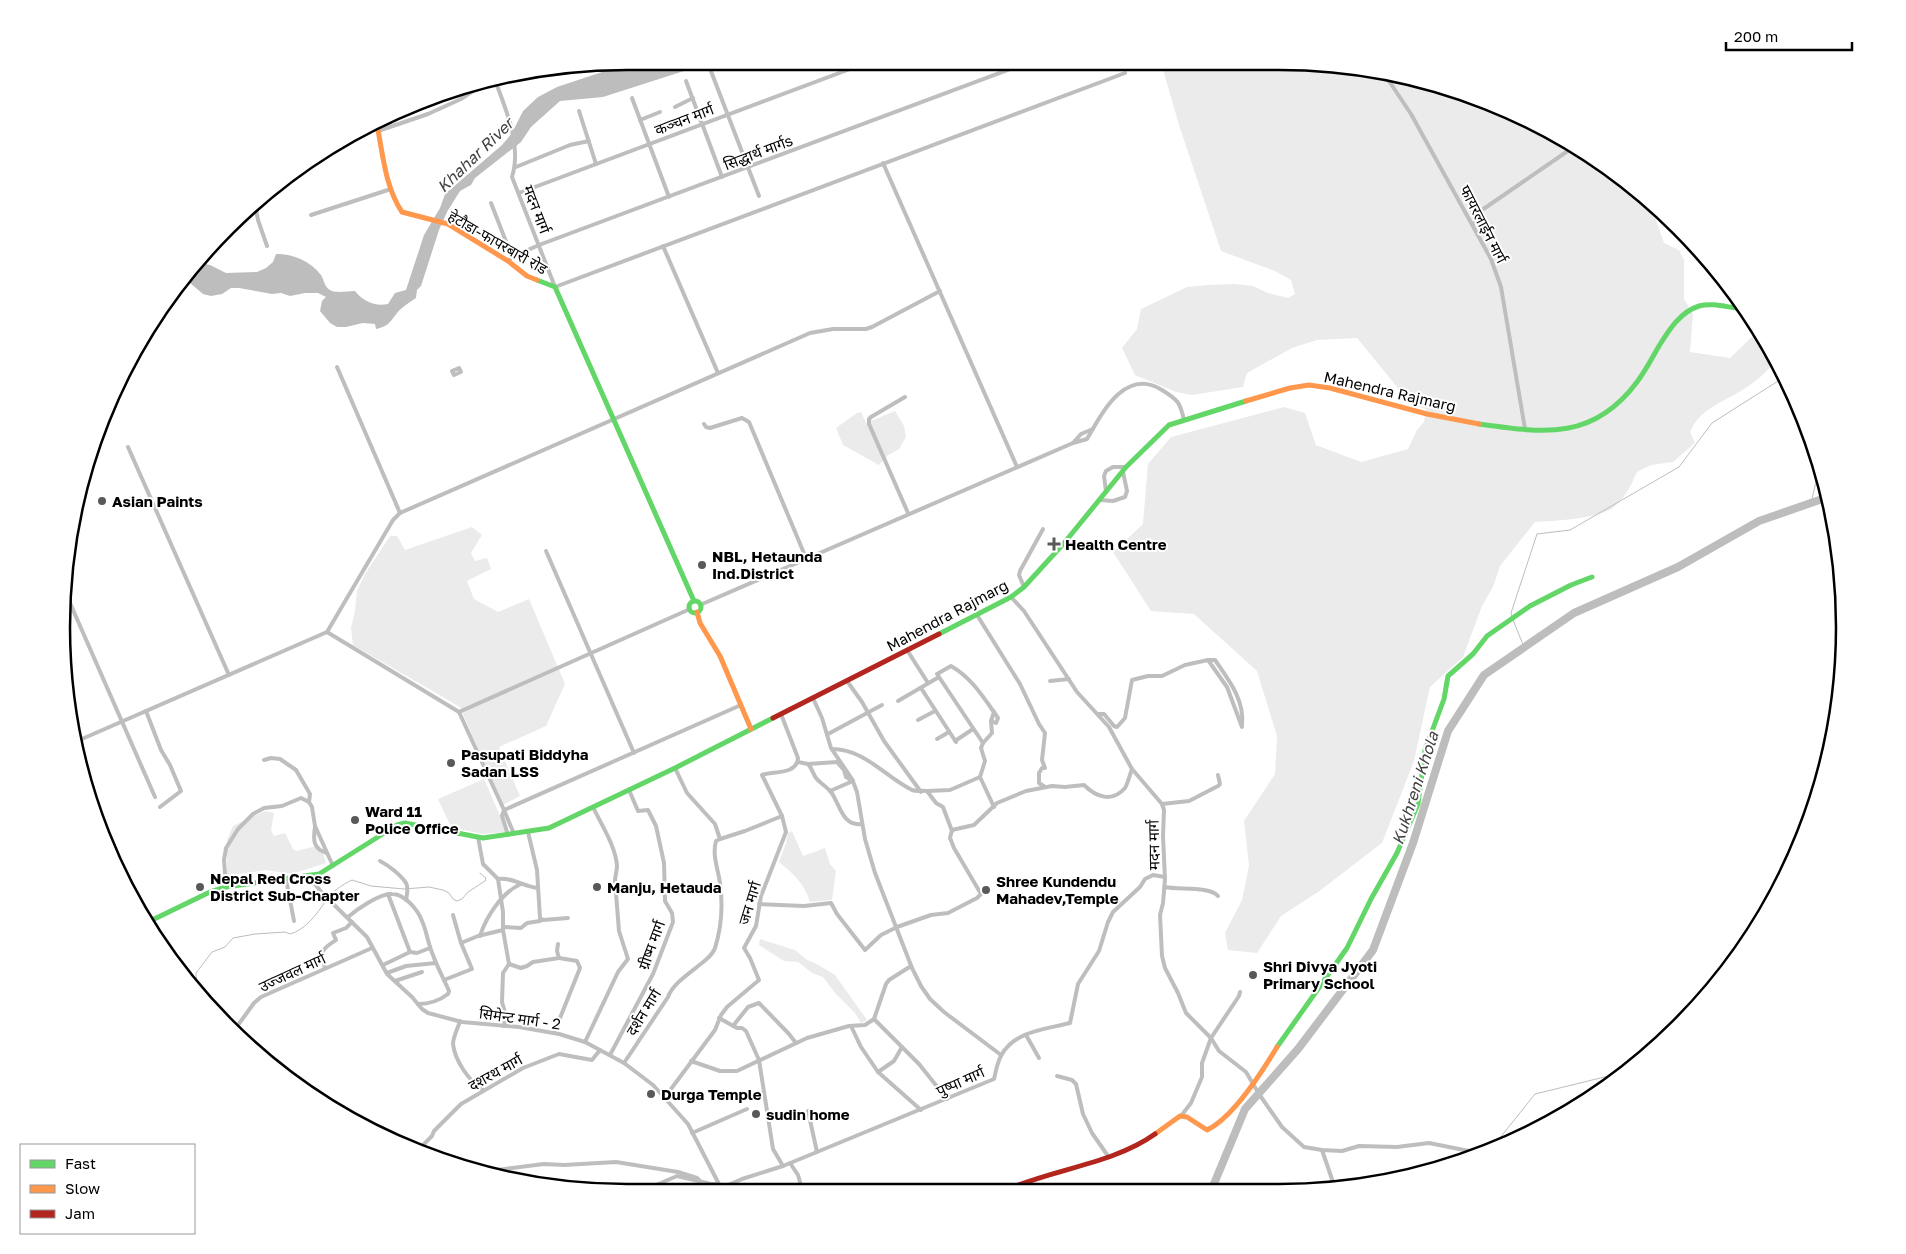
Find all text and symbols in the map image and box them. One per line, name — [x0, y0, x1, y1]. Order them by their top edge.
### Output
scale bar — [1726, 20, 1852, 52]
text: 200 m — [1734, 27, 1778, 45]
street label: कञ्चन मार्ग — [652, 99, 717, 138]
water label: Khahar River — [433, 112, 519, 196]
street label: सिद्धार्थ मार्गs — [721, 131, 795, 173]
street label: मदन मार्ग — [520, 182, 555, 237]
street label: फायरलाईन मार्ग — [1457, 182, 1512, 267]
street label: हेटौडा-फापरबारी रोड — [445, 206, 552, 278]
street label: Mahendra Rajmarg — [1322, 367, 1458, 415]
place label: Asian Paints — [112, 492, 203, 510]
marker: Asian Paints — [96, 495, 108, 507]
place label: Health Centre — [1065, 535, 1167, 553]
marker: Health Centre — [1047, 537, 1061, 551]
place label: NBL, Hetaunda Ind.District — [712, 547, 822, 582]
marker: NBL, Hetaunda Ind.District — [696, 559, 708, 571]
street label: Mahendra Rajmarg — [883, 575, 1011, 655]
water label: Kukhreni Khola — [1387, 728, 1443, 847]
place label: Pasupati Biddyha Sadan LSS — [461, 745, 589, 780]
marker: Pasupati Biddyha Sadan LSS — [445, 757, 457, 769]
place label: Ward 11 Police Office — [365, 802, 459, 837]
marker: Ward 11 Police Office — [349, 814, 361, 826]
street label: मदन मार्ग — [1144, 819, 1162, 870]
place label: Nepal Red Cross District Sub-Chapter — [210, 869, 360, 904]
place label: Shree Kundendu Mahadev,Temple — [996, 872, 1119, 907]
place label: Manju, Hetauda — [607, 878, 722, 896]
street label: जन मार्ग — [734, 878, 764, 927]
marker: Nepal Red Cross District Sub-Chapter — [194, 881, 206, 893]
marker: Manju, Hetauda — [591, 881, 603, 893]
marker: Shree Kundendu Mahadev,Temple — [980, 884, 992, 896]
street label: ग्रीष्म मार्ग — [634, 917, 669, 972]
street label: उज्जवल मार्ग — [256, 948, 329, 995]
place label: Shri Divya Jyoti Primary School — [1263, 957, 1377, 992]
marker: Shri Divya Jyoti Primary School — [1247, 969, 1259, 981]
street label: दर्शन मार्ग — [622, 985, 665, 1039]
street label: सिमेन्ट मार्ग - 2 — [478, 1003, 562, 1033]
street label: दशरथ मार्ग — [465, 1049, 526, 1094]
street label: पुष्पा मार्ग — [933, 1062, 989, 1101]
place label: Durga Temple — [661, 1085, 762, 1103]
marker: Durga Temple — [645, 1088, 657, 1100]
place label: sudin home — [766, 1105, 850, 1123]
marker: sudin home — [750, 1108, 762, 1120]
legend — [20, 1144, 195, 1234]
text: Fast — [65, 1154, 96, 1172]
text: Slow — [65, 1179, 100, 1197]
text: Jam — [65, 1204, 95, 1222]

